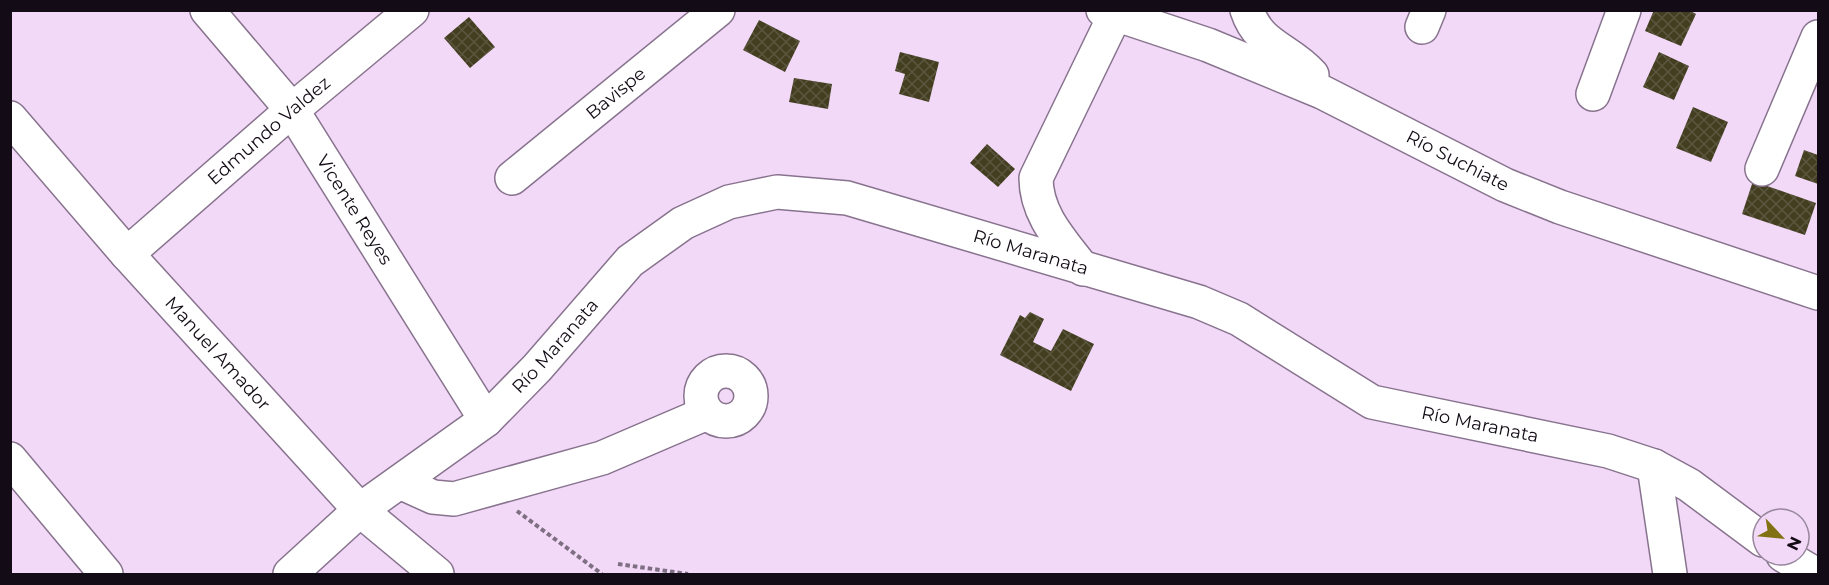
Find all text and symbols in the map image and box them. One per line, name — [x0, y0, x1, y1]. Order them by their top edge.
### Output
street label: Bavispe — [582, 62, 650, 124]
street label: Edmundo Valdez — [203, 72, 335, 190]
street label: Río Suchiate — [1402, 126, 1513, 196]
street label: Vicente Reyes — [312, 151, 397, 269]
street label: Río Maranata — [971, 225, 1091, 280]
street label: Manuel Amador — [160, 292, 275, 415]
street label: Río Maranata — [507, 294, 603, 398]
street label: Río Maranata — [1419, 402, 1541, 447]
north arrow — [1751, 507, 1811, 567]
text: N — [1783, 533, 1805, 553]

